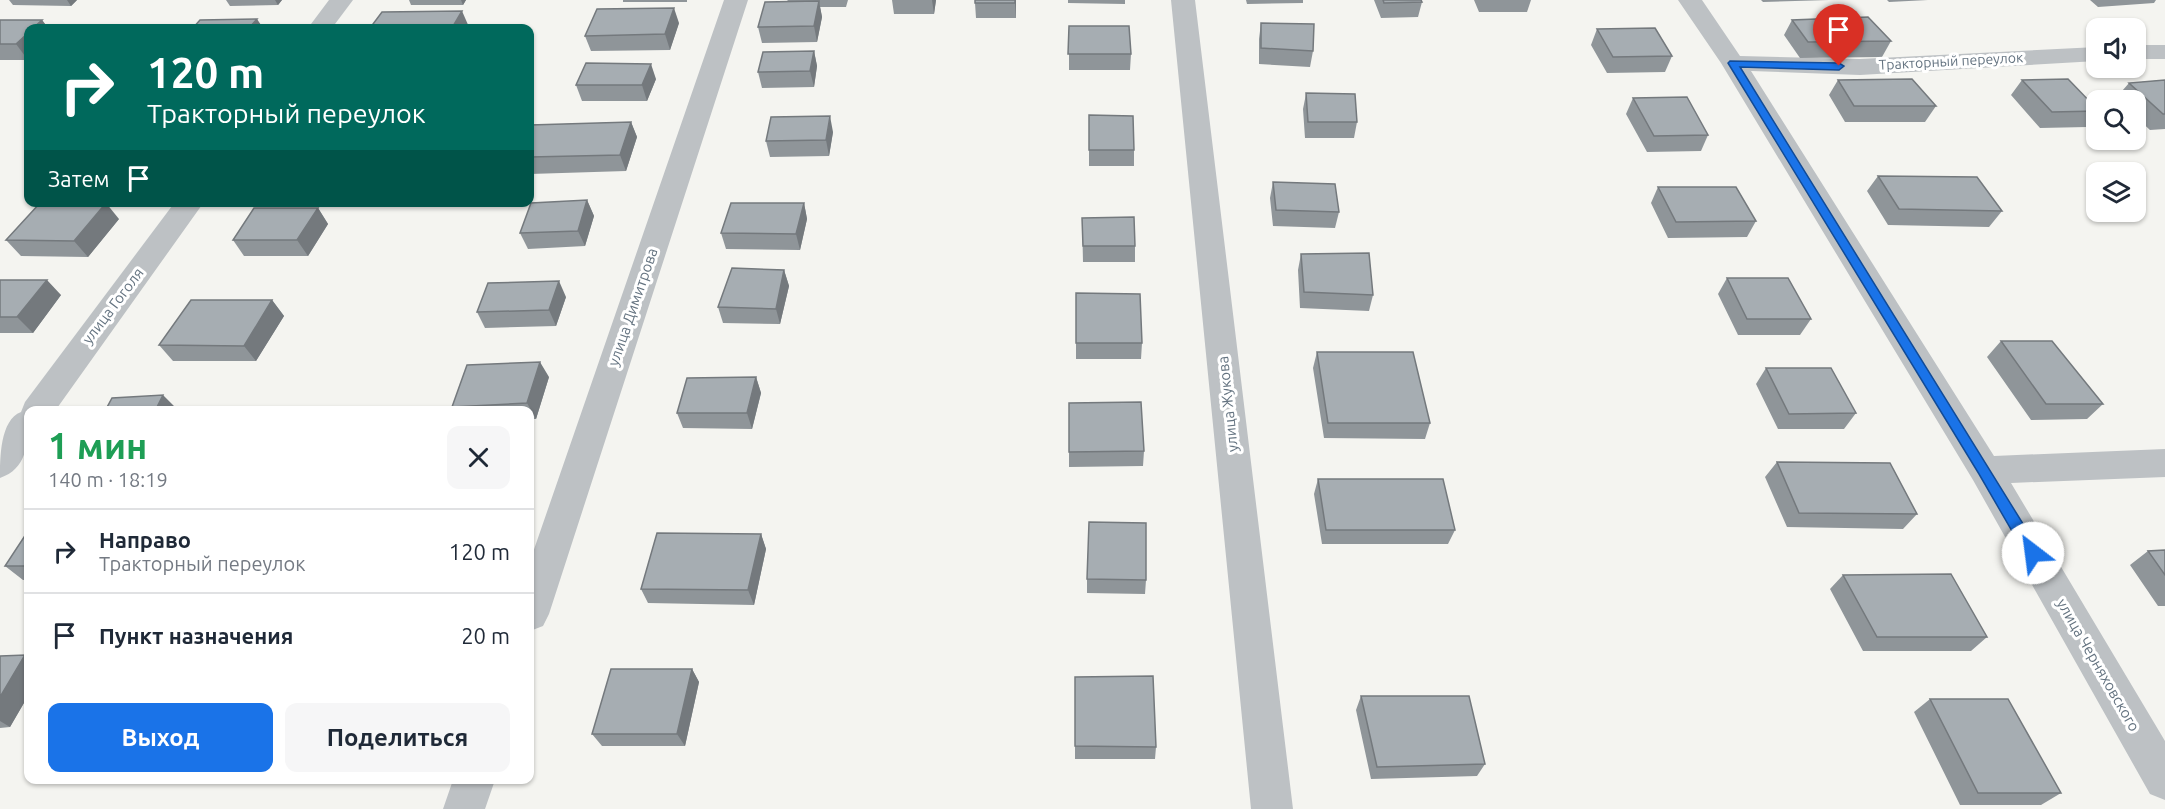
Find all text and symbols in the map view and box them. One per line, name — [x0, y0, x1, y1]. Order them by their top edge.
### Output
pin — [1813, 4, 1864, 66]
icon: arrive — [1822, 13, 1855, 46]
map controls — [2086, 18, 2146, 222]
button: sound — [2086, 18, 2146, 78]
icon: right — [48, 48, 126, 126]
text: 120 m — [147, 49, 264, 96]
street label: Тракторный переулок — [1878, 49, 2024, 73]
button: search — [2086, 90, 2146, 150]
text: Тракторный переулок — [147, 98, 426, 128]
icon: arrive — [122, 162, 155, 195]
button: layers — [2086, 162, 2146, 222]
text: Затем — [48, 166, 110, 191]
street label: улица Димитрова — [604, 246, 661, 368]
street label: улица Гоголя — [78, 264, 147, 347]
street label: улица Жукова — [1214, 355, 1241, 453]
text: 1 мин — [48, 425, 147, 466]
button: close — [447, 426, 510, 489]
text: 140 m · 18:19 — [48, 468, 168, 491]
position arrow — [2001, 521, 2065, 585]
text: Направо — [99, 527, 191, 552]
icon: right — [48, 535, 81, 568]
text: 120 m — [449, 539, 510, 564]
text: Тракторный переулок — [99, 552, 305, 575]
street label: улица Черняховского — [2054, 596, 2143, 734]
icon: arrive — [48, 619, 81, 652]
text: Пункт назначения — [99, 623, 293, 648]
text: 20 m — [461, 623, 510, 648]
button: Выход — [48, 703, 273, 772]
button: Поделиться — [285, 703, 510, 772]

